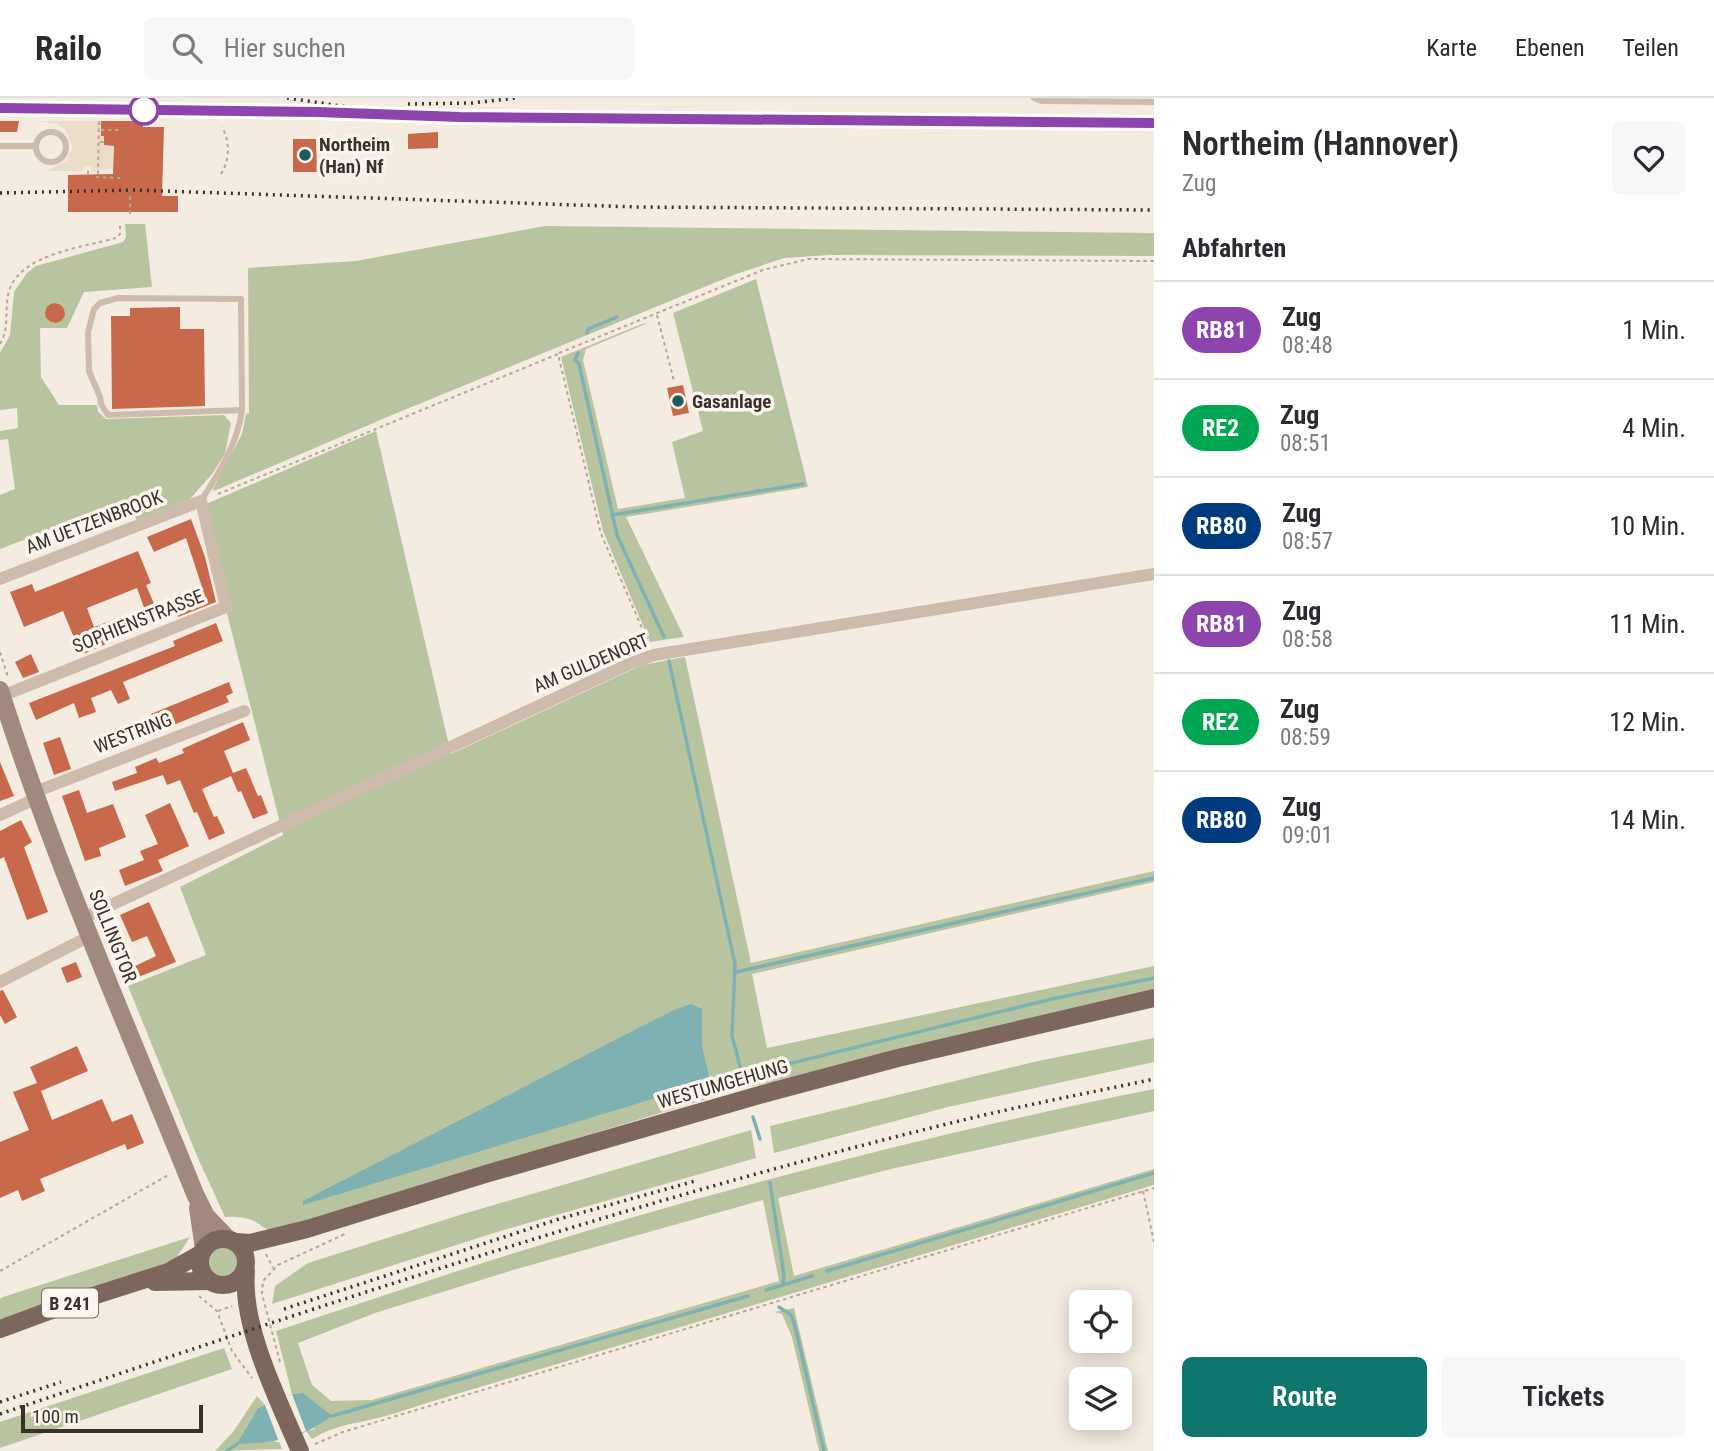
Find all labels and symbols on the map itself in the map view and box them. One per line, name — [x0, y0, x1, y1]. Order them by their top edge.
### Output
unlabelled marker — [129, 95, 159, 125]
place label: Northeim (Han) Nf — [319, 133, 390, 178]
marker: Northeim (Han) Nf — [297, 147, 313, 163]
place label: Gasanlage — [692, 390, 771, 413]
marker: Gasanlage — [670, 393, 686, 409]
street label: AM UETZENBROOK — [22, 485, 166, 559]
street label: SOPHIENSTRASSE — [69, 584, 207, 658]
street label: AM GULDENORT — [530, 628, 652, 698]
street label: WESTRING — [91, 708, 175, 758]
street label: SOLLINGTOR — [84, 886, 142, 986]
street label: WESTUMGEHUNG — [655, 1054, 791, 1114]
road number: B 241 — [42, 1288, 98, 1318]
scale bar — [21, 1402, 203, 1434]

